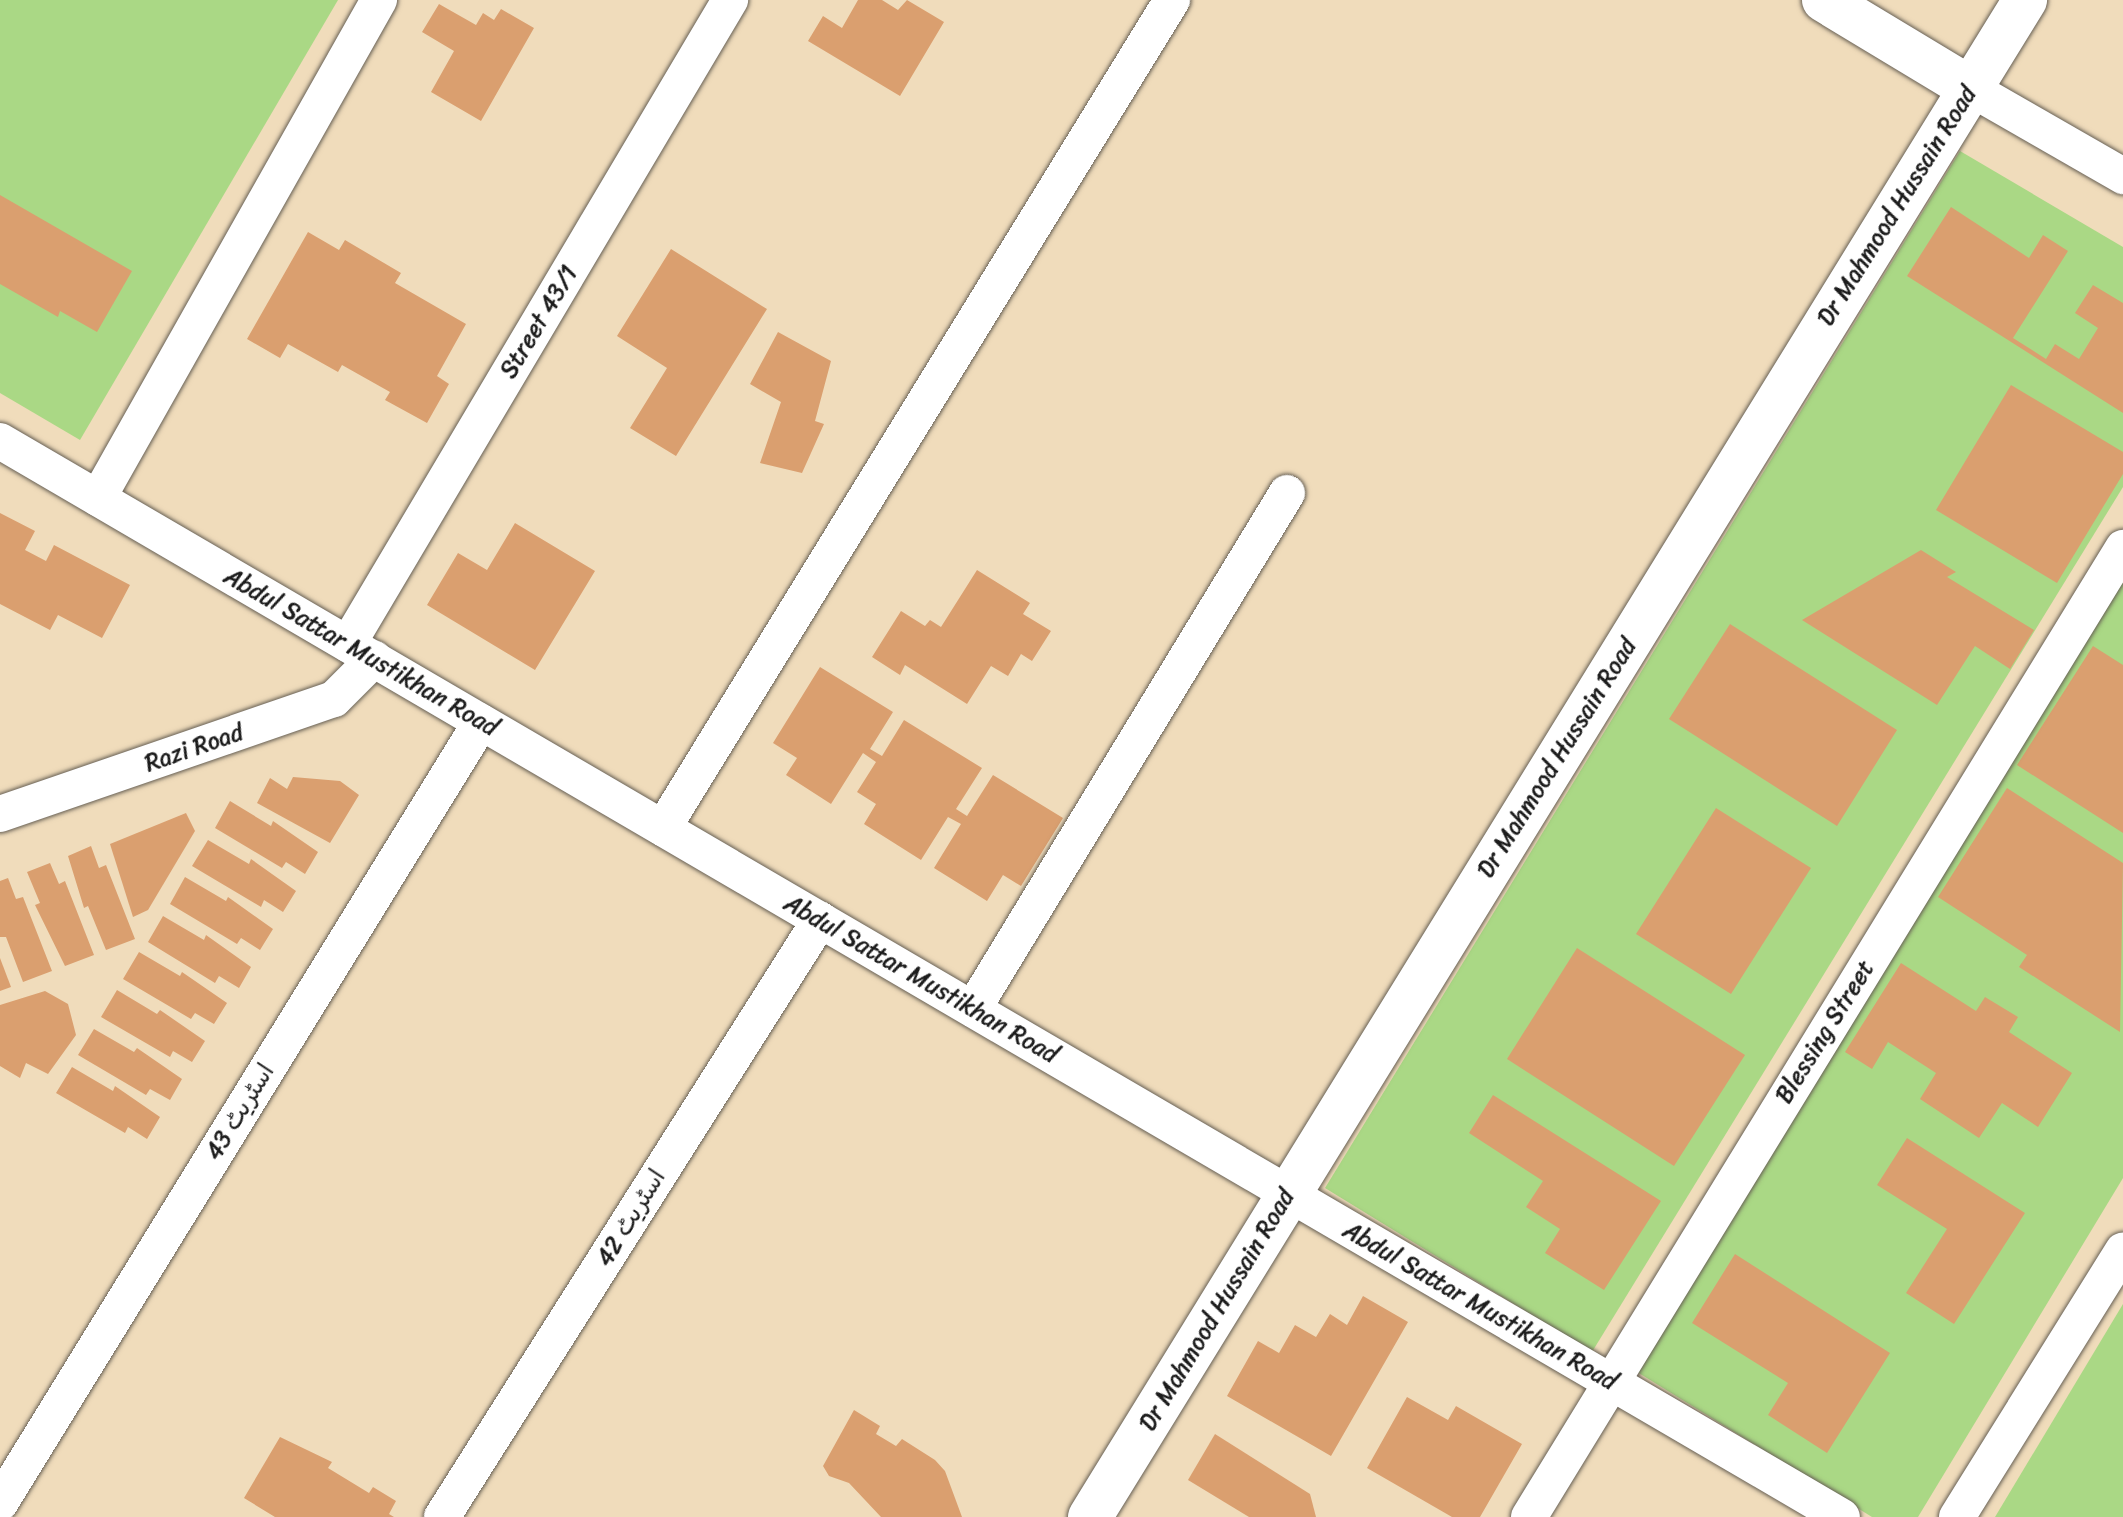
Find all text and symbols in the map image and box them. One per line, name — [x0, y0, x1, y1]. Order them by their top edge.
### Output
street label: Dr Mahmood Hussain Road — [1811, 81, 1983, 331]
street label: Street 43/1 — [494, 260, 584, 384]
street label: Abdul Sattar Mustikhan Road — [219, 562, 503, 742]
street label: Dr Mahmood Hussain Road — [1471, 633, 1643, 883]
street label: Razi Road — [141, 718, 247, 778]
street label: Abdul Sattar Mustikhan Road — [779, 889, 1063, 1069]
street label: Blessing Street — [1770, 955, 1880, 1109]
street label: اسٹریٹ 43 — [199, 1059, 281, 1165]
street label: اسٹریٹ 42 — [590, 1164, 672, 1272]
street label: Dr Mahmood Hussain Road — [1133, 1184, 1301, 1436]
street label: Abdul Sattar Mustikhan Road — [1338, 1216, 1622, 1396]

